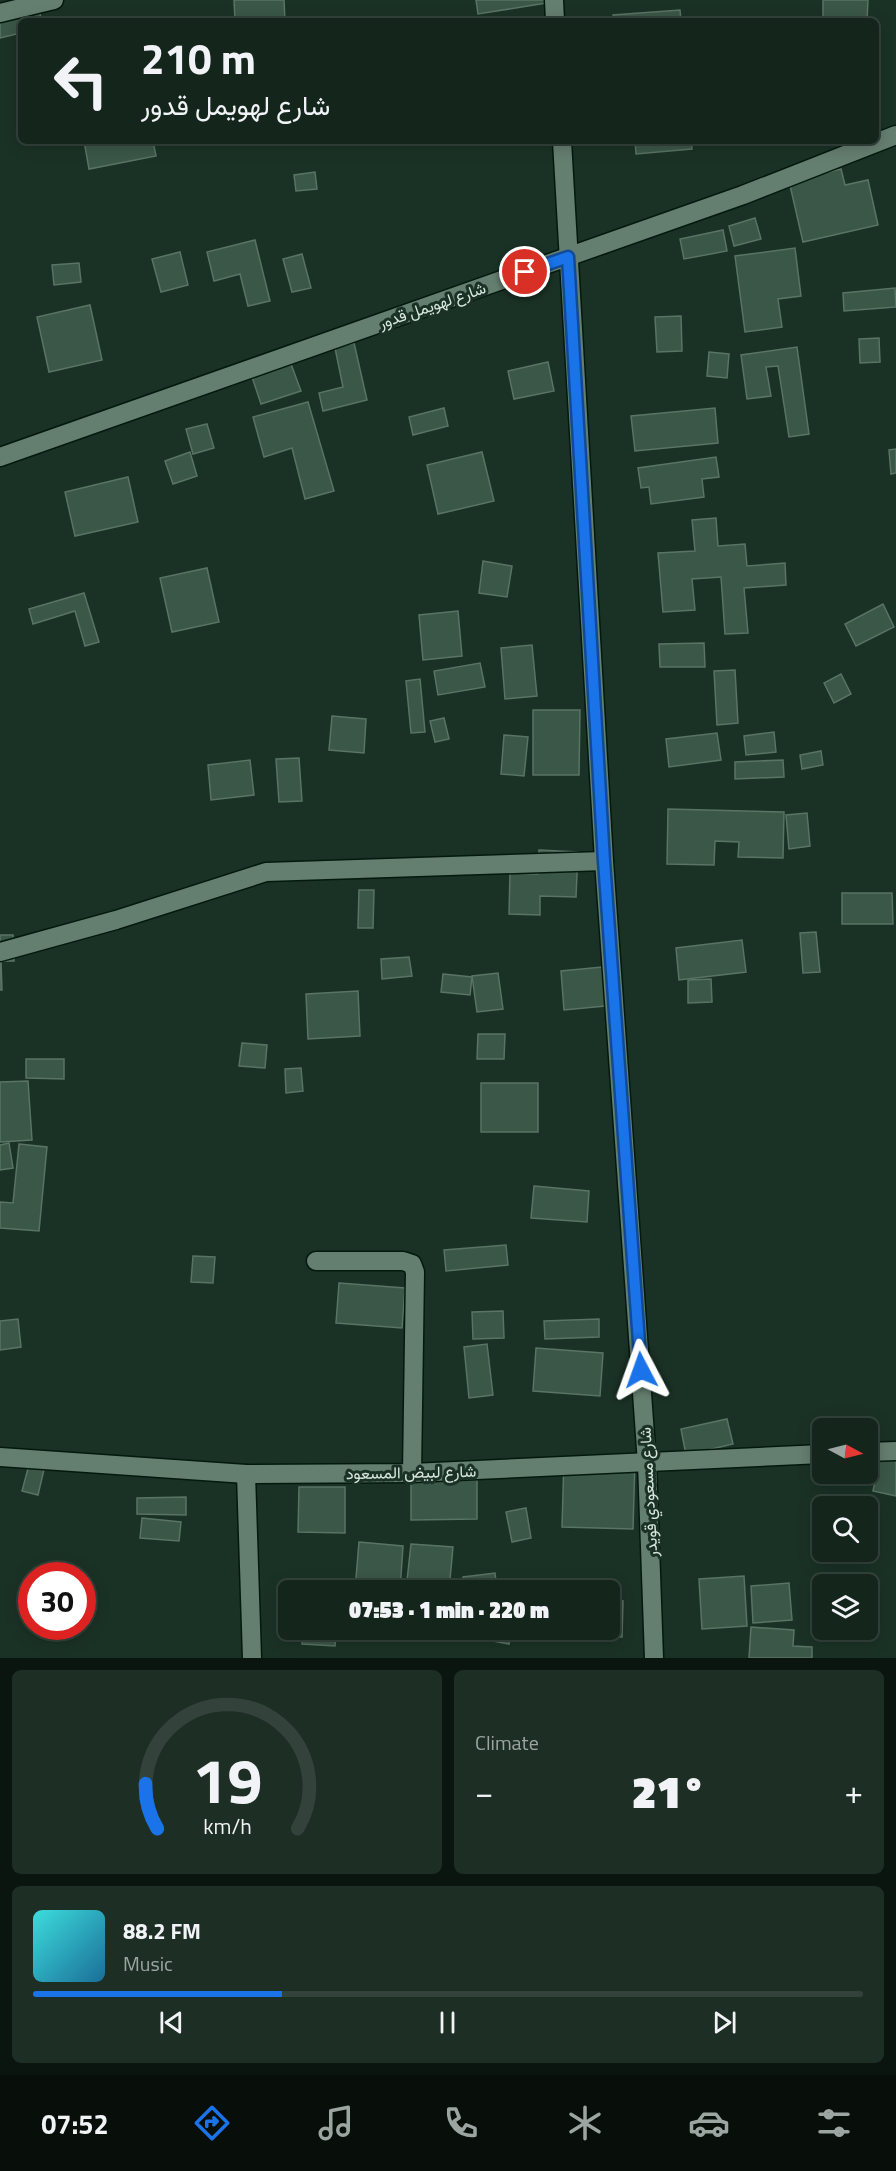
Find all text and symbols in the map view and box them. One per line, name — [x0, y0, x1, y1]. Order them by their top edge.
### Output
text: 210 m — [141, 26, 256, 90]
icon: left — [42, 42, 120, 120]
text: شارع لهويمل قدور — [141, 84, 330, 125]
pin — [499, 246, 550, 297]
icon: arrive — [508, 255, 541, 288]
street label: شارع لهويمل قدور — [374, 275, 489, 335]
position arrow — [609, 1338, 673, 1402]
north arrow — [812, 1418, 878, 1484]
map controls — [812, 1418, 878, 1640]
street label: شارع مسعودي قويدر — [633, 1426, 665, 1558]
street label: شارع لبيض المسعود — [346, 1459, 476, 1485]
button: search — [812, 1496, 878, 1562]
speed limit sign: 30 — [18, 1562, 96, 1640]
button: layers — [812, 1574, 878, 1640]
text: 07:53 · 1 min · 220 m — [349, 1593, 549, 1627]
text: Climate — [475, 1727, 539, 1758]
text: 19 — [192, 1732, 262, 1827]
text: 21° — [632, 1757, 706, 1825]
text: − — [475, 1767, 493, 1817]
text: + — [845, 1767, 863, 1817]
text: km/h — [203, 1810, 251, 1842]
text: 88.2 FM — [123, 1914, 201, 1948]
text: Music — [123, 1948, 173, 1979]
icon: previous — [155, 2006, 188, 2039]
icon: pause — [431, 2006, 464, 2039]
icon: next — [708, 2006, 741, 2039]
icon: directions — [191, 2102, 233, 2144]
icon: music — [315, 2102, 357, 2144]
icon: phone — [440, 2102, 482, 2144]
icon: climate — [564, 2102, 606, 2144]
icon: car — [688, 2102, 730, 2144]
icon: filters — [813, 2102, 855, 2144]
text: 07:52 — [41, 2103, 109, 2144]

